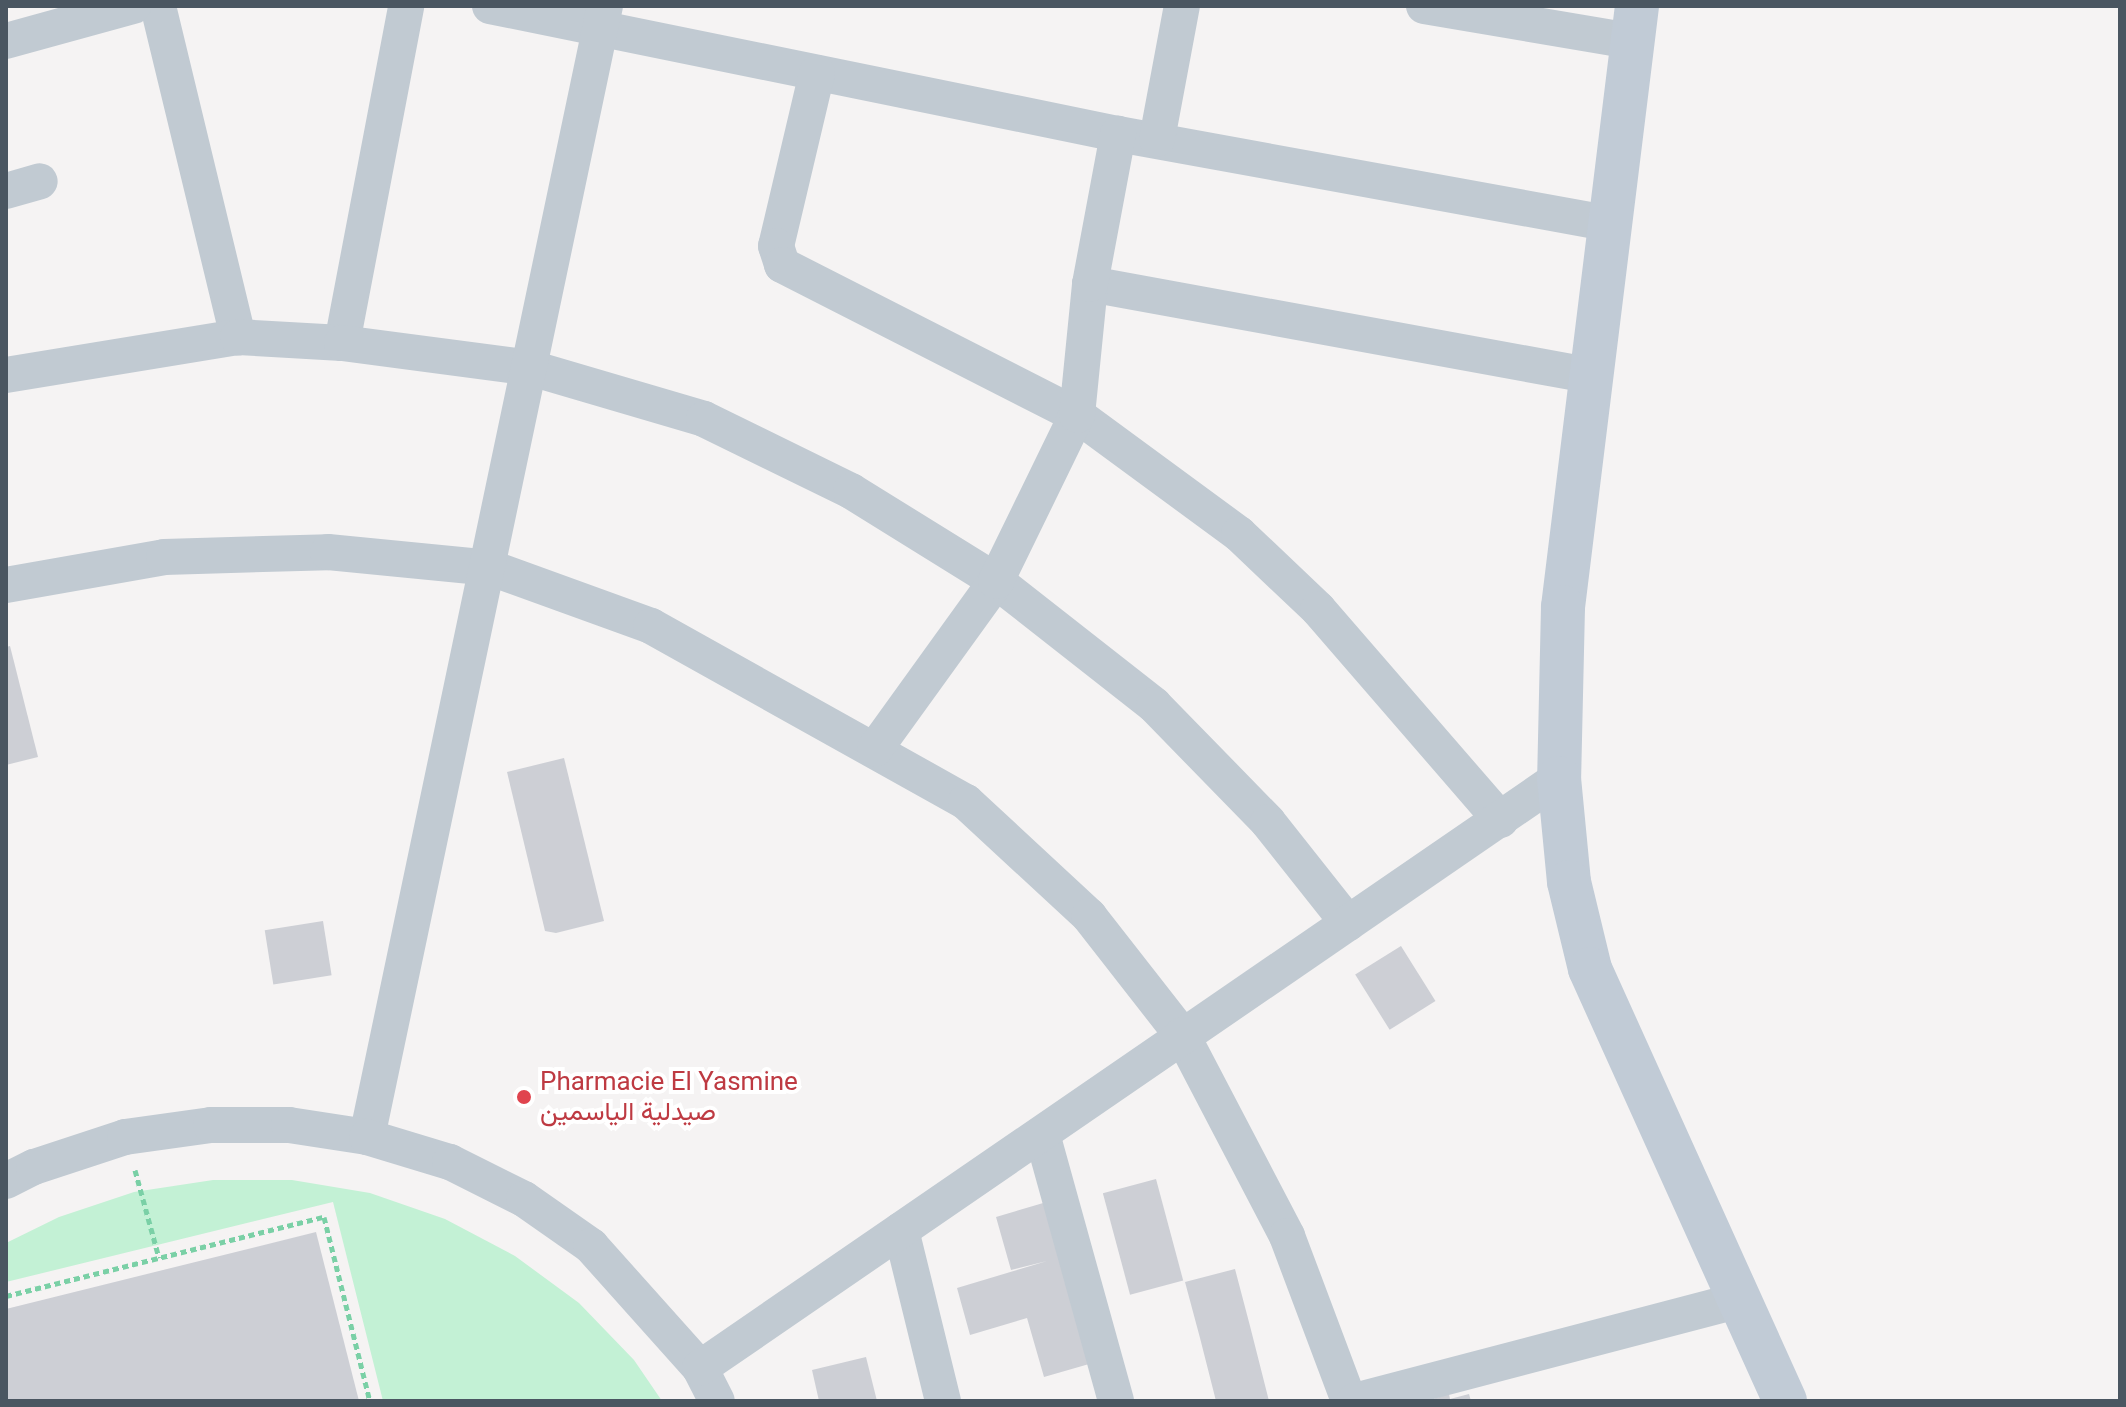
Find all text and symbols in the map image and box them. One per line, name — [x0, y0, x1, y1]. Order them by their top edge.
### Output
place label: Pharmacie El Yasmine صيدلية الياسمين — [540, 1066, 798, 1128]
marker: Pharmacie El Yasmine صيدلية الياسمين — [515, 1088, 533, 1106]

